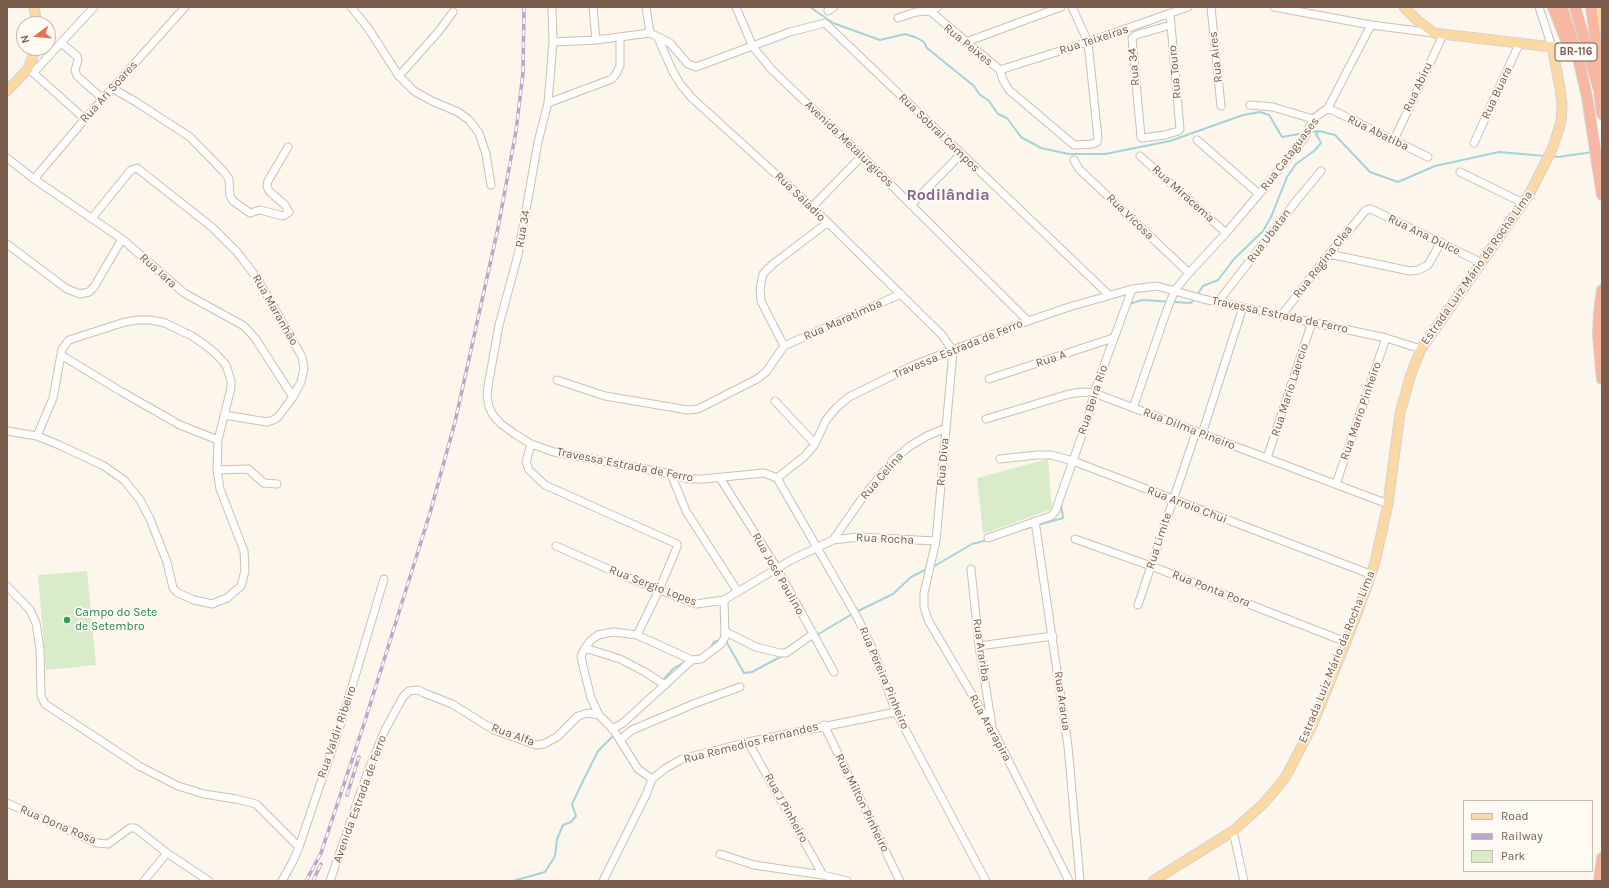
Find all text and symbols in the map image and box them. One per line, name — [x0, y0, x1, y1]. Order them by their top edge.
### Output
north arrow — [16, 16, 56, 56]
street label: Rua Peixes — [941, 21, 995, 69]
street label: Rua Teixeiras — [1058, 22, 1130, 58]
street label: Rua Aires — [1206, 31, 1226, 83]
text: N — [18, 34, 32, 45]
road number: BR-116 — [1555, 43, 1597, 61]
street label: Rua Touro — [1165, 45, 1185, 99]
street label: Rua 34 — [1125, 48, 1143, 86]
street label: Rua Ari Soares — [77, 58, 141, 126]
street label: Rua Abiru — [1400, 60, 1436, 114]
street label: Rua Buara — [1479, 64, 1515, 122]
street label: Rua Sobral Campos — [895, 91, 983, 175]
street label: Avenida Metalurgicos — [802, 98, 896, 190]
street label: Rua Abatiba — [1345, 112, 1411, 154]
street label: Rua Cataguases — [1258, 114, 1322, 194]
street label: Rua Miracema — [1149, 162, 1217, 226]
street label: Rua Saladio — [772, 169, 828, 225]
district label: Rodilândia — [906, 185, 990, 205]
street label: Estrada Luiz Mário da Rocha Lima — [1418, 188, 1536, 348]
street label: Rua Vicosa — [1103, 191, 1157, 243]
street label: Rua Ubatan — [1244, 206, 1294, 266]
street label: Rua 34 — [513, 209, 533, 249]
street label: Rua Ana Dulce — [1386, 211, 1462, 259]
street label: Rua Regina Clea — [1290, 223, 1356, 301]
street label: Rua Iara — [136, 251, 180, 291]
street label: Rua Maranhão — [249, 272, 301, 348]
street label: Travessa Estrada de Ferro — [1211, 294, 1349, 336]
street label: Rua Maratimba — [801, 296, 885, 344]
street label: Travessa Estrada de Ferro — [891, 316, 1025, 382]
street label: Rua Mario Laercio — [1268, 342, 1312, 438]
street label: Rua A — [1034, 347, 1068, 371]
street label: Rua Mario Pinheiro — [1337, 360, 1385, 462]
street label: Rua Beira Rio — [1075, 363, 1111, 437]
street label: Rua Dilma Pineiro — [1141, 405, 1237, 453]
street label: Rua Diva — [934, 437, 952, 487]
street label: Travessa Estrada de Ferro — [555, 445, 695, 485]
street label: Rua Celina — [857, 449, 907, 503]
street label: Rua Arroio Chui — [1145, 483, 1229, 527]
street label: Rua Limite — [1143, 511, 1175, 571]
street label: Rua Rocha — [856, 530, 914, 548]
street label: Rua José Paulino — [749, 531, 807, 617]
street label: Rua Sergio Lopes — [607, 563, 699, 609]
street label: Rua Ponta Pora — [1170, 567, 1252, 611]
street label: Estrada Luiz Mário da Rocha Lima — [1296, 569, 1378, 745]
place label: Campo do Sete de Setembro — [75, 606, 157, 634]
marker: Campo do Sete de Setembro — [62, 615, 72, 625]
street label: Rua Arariba — [969, 618, 993, 682]
street label: Rua Pereira Pinheiro — [856, 625, 912, 731]
street label: Rua Ararua — [1051, 670, 1073, 732]
street label: Rua Valdir Ribeiro — [314, 684, 360, 780]
street label: Rua Ararapira — [966, 692, 1014, 764]
street label: Rua Remedios Fernandes — [682, 719, 820, 767]
street label: Rua Alfa — [489, 721, 537, 749]
street label: Avenida Estrada de Ferro — [330, 733, 390, 865]
street label: Rua Milton Pinheiro — [832, 751, 892, 855]
street label: Rua J Pinheiro — [761, 771, 811, 845]
legend — [1463, 800, 1593, 872]
street label: Rua Dona Rosa — [17, 802, 99, 848]
text: Road — [1501, 809, 1529, 823]
text: Railway — [1501, 829, 1543, 843]
text: Park — [1501, 849, 1525, 863]

